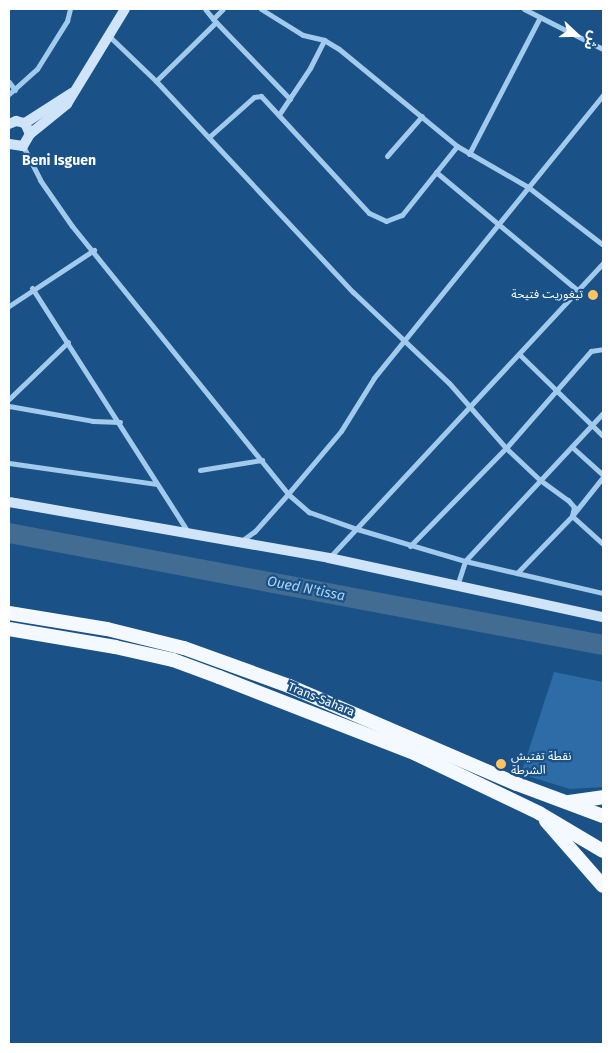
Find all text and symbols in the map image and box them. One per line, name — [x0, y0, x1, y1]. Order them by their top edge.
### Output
north arrow — [552, 10, 602, 60]
text: ش — [580, 29, 603, 53]
district label: Beni Isguen — [22, 153, 96, 169]
place label: تيغوريت فتيحة — [511, 288, 583, 302]
marker: تيغوريت فتيحة — [587, 289, 599, 301]
water label: Oued N'tissa — [266, 573, 346, 605]
street label: Trans-Sahara — [285, 680, 357, 720]
place label: نقطة تفتيش الشرطة — [511, 750, 571, 778]
marker: نقطة تفتيش الشرطة — [495, 758, 507, 770]

